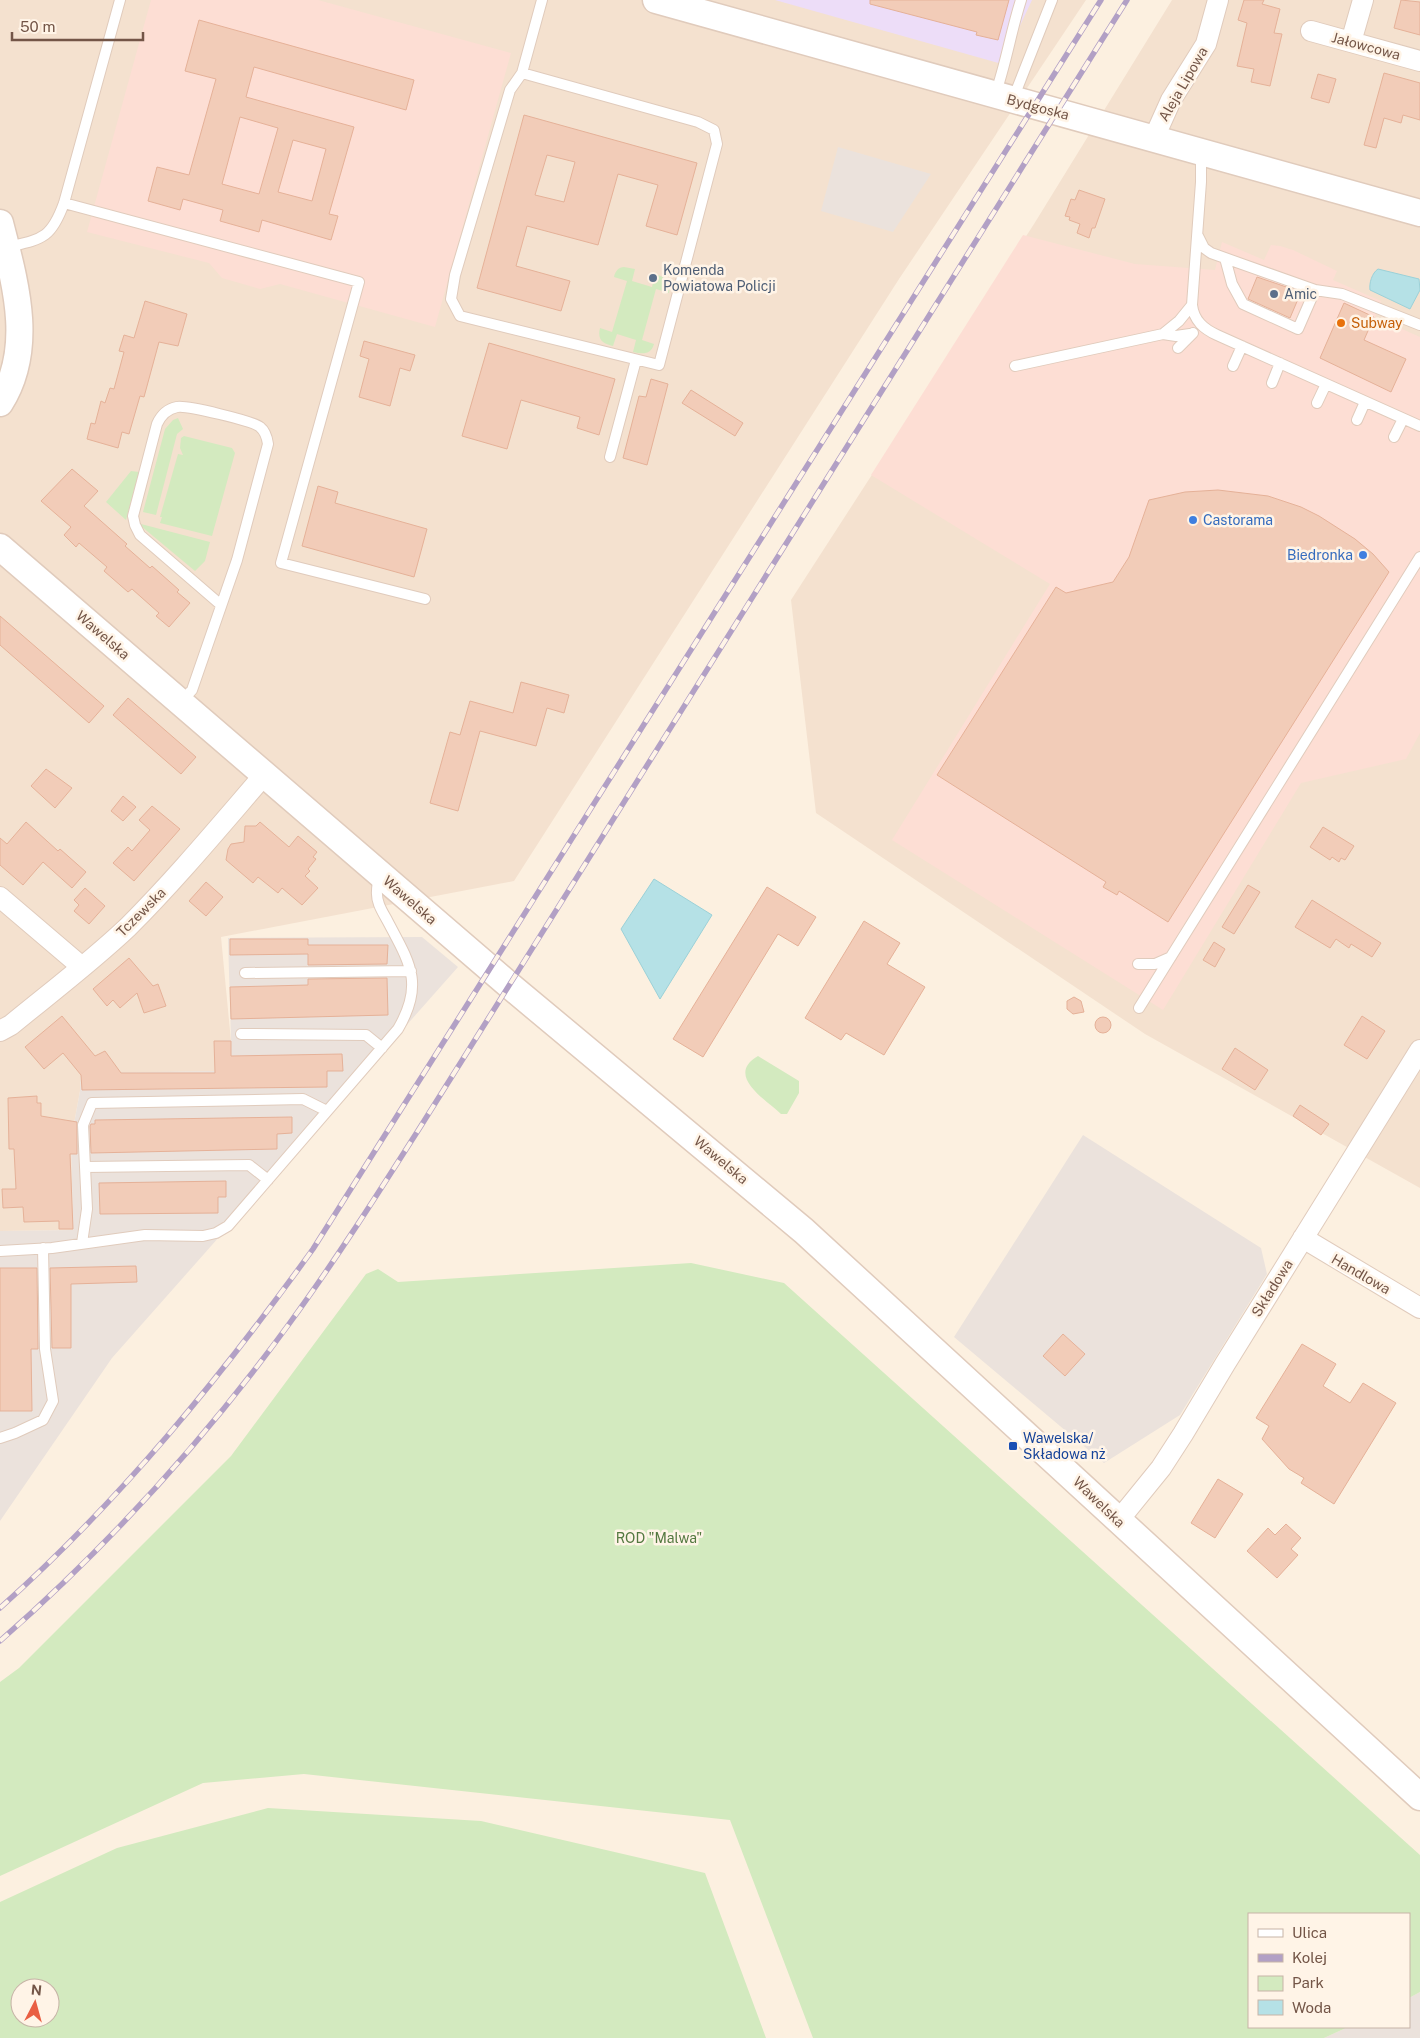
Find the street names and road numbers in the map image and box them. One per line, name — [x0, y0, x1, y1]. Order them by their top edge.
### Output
street label: Jałowcowa — [1330, 29, 1402, 63]
street label: Aleja Lipowa — [1155, 44, 1211, 124]
street label: Bydgoska — [1005, 91, 1071, 123]
street label: Wawelska — [73, 607, 133, 663]
street label: Wawelska — [380, 872, 440, 928]
street label: Tczewska — [113, 884, 169, 940]
street label: Wawelska — [691, 1133, 751, 1187]
street label: Handlowa — [1329, 1251, 1393, 1297]
street label: Składowa — [1248, 1256, 1296, 1320]
street label: Wawelska — [1070, 1473, 1128, 1531]

